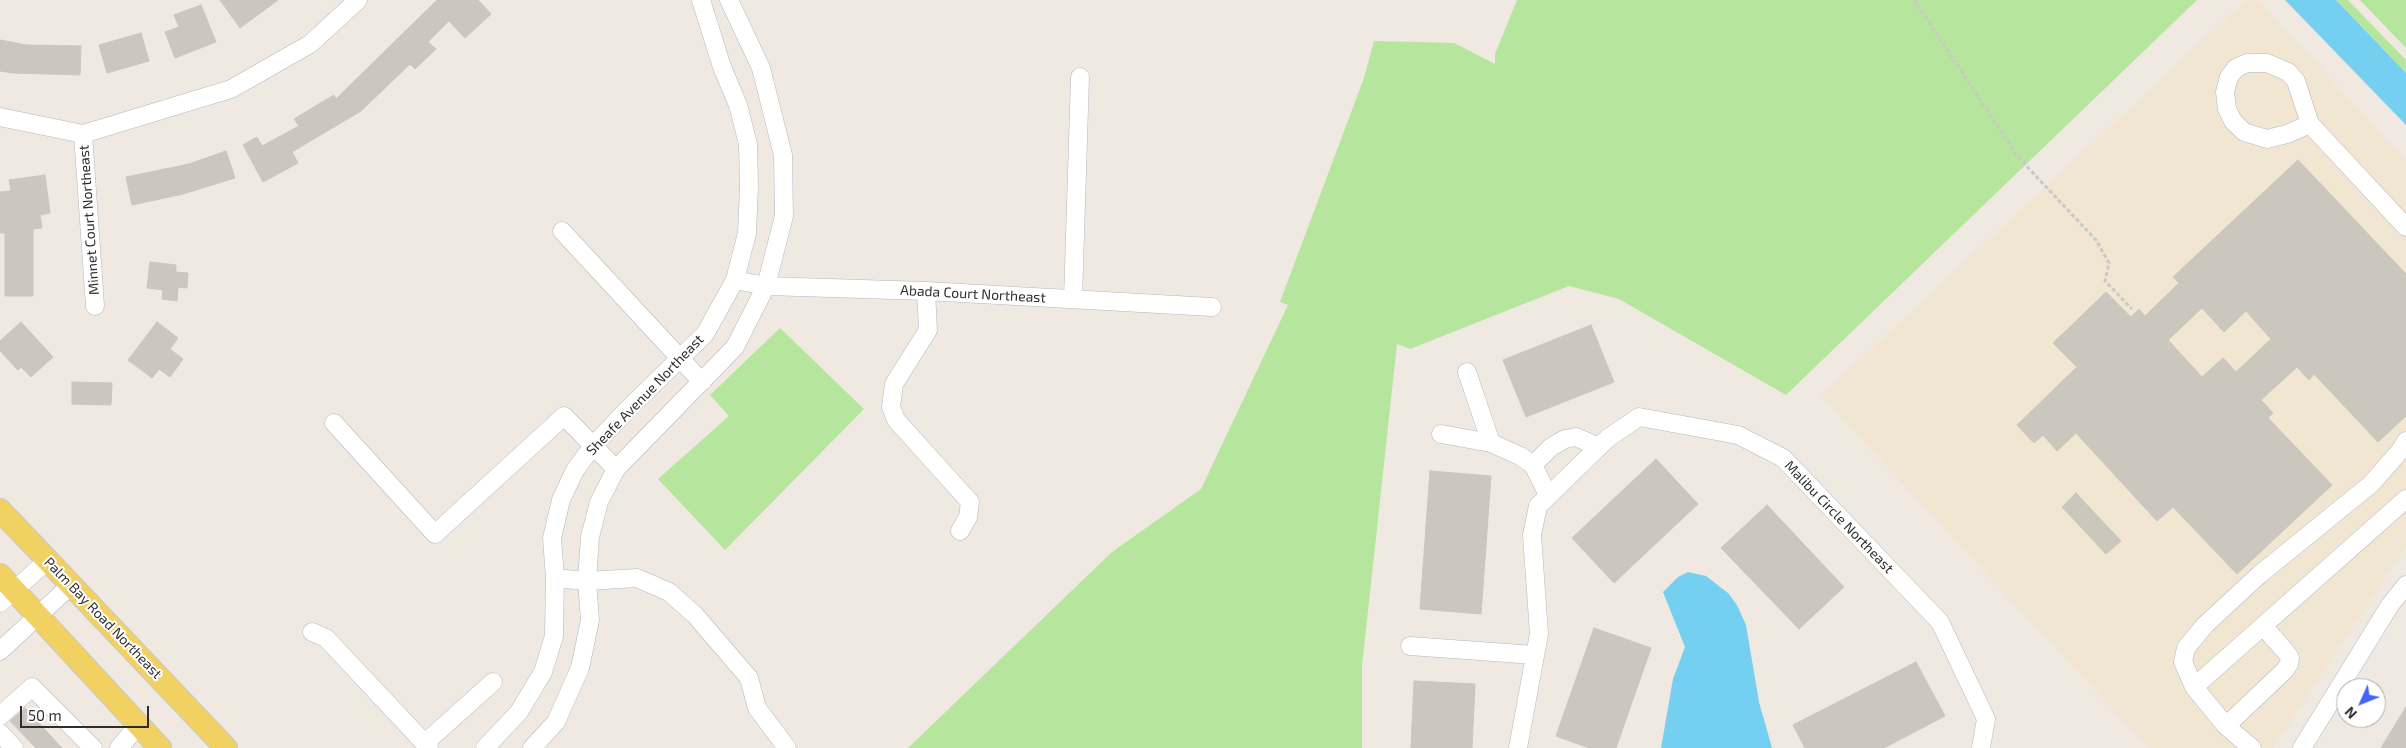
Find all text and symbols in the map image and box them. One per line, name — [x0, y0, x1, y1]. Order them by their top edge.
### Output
street label: Minnet Court Northeast — [75, 144, 103, 296]
street label: Abada Court Northeast — [900, 282, 1046, 306]
street label: Sheafe Avenue Northeast — [583, 331, 707, 459]
street label: Malibu Circle Northeast — [1781, 457, 1897, 577]
street label: Palm Bay Road Northeast — [41, 554, 165, 682]
north arrow — [2336, 678, 2386, 728]
scale bar — [22, 696, 151, 728]
text: N — [2341, 704, 2360, 723]
text: 50 m — [28, 706, 62, 724]

